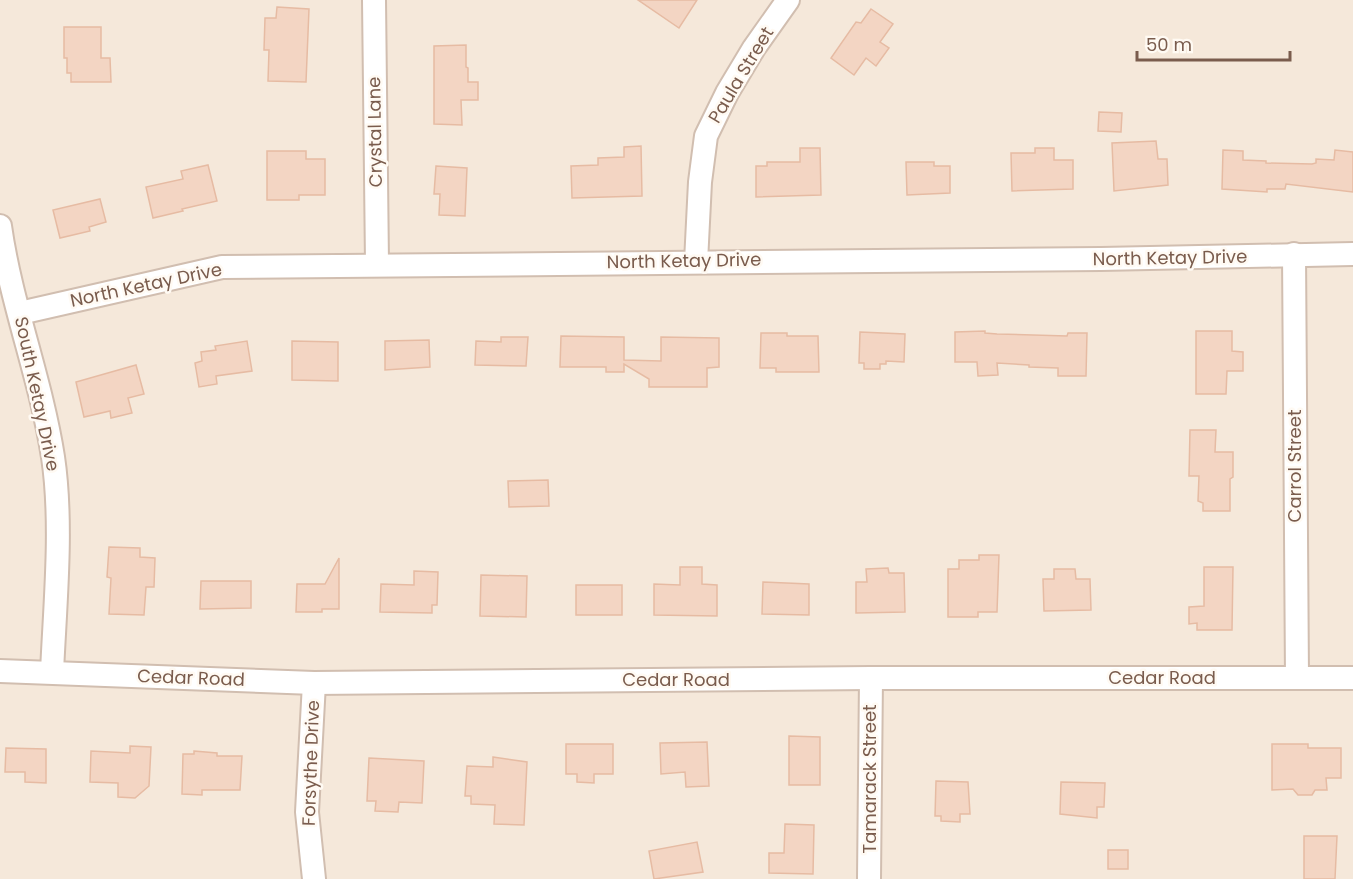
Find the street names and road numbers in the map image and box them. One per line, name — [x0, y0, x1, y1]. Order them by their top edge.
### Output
street label: Paula Street — [702, 22, 779, 128]
street label: Crystal Lane — [361, 76, 388, 188]
street label: North Ketay Drive — [1093, 244, 1247, 271]
street label: North Ketay Drive — [607, 247, 761, 274]
street label: North Ketay Drive — [68, 256, 224, 313]
street label: South Ketay Drive — [9, 314, 66, 473]
street label: Carrol Street — [1282, 410, 1307, 522]
street label: Cedar Road — [137, 663, 245, 692]
street label: Cedar Road — [1108, 665, 1216, 690]
street label: Cedar Road — [622, 667, 730, 692]
street label: Forsythe Drive — [296, 700, 325, 826]
street label: Tamarack Street — [857, 704, 882, 854]

